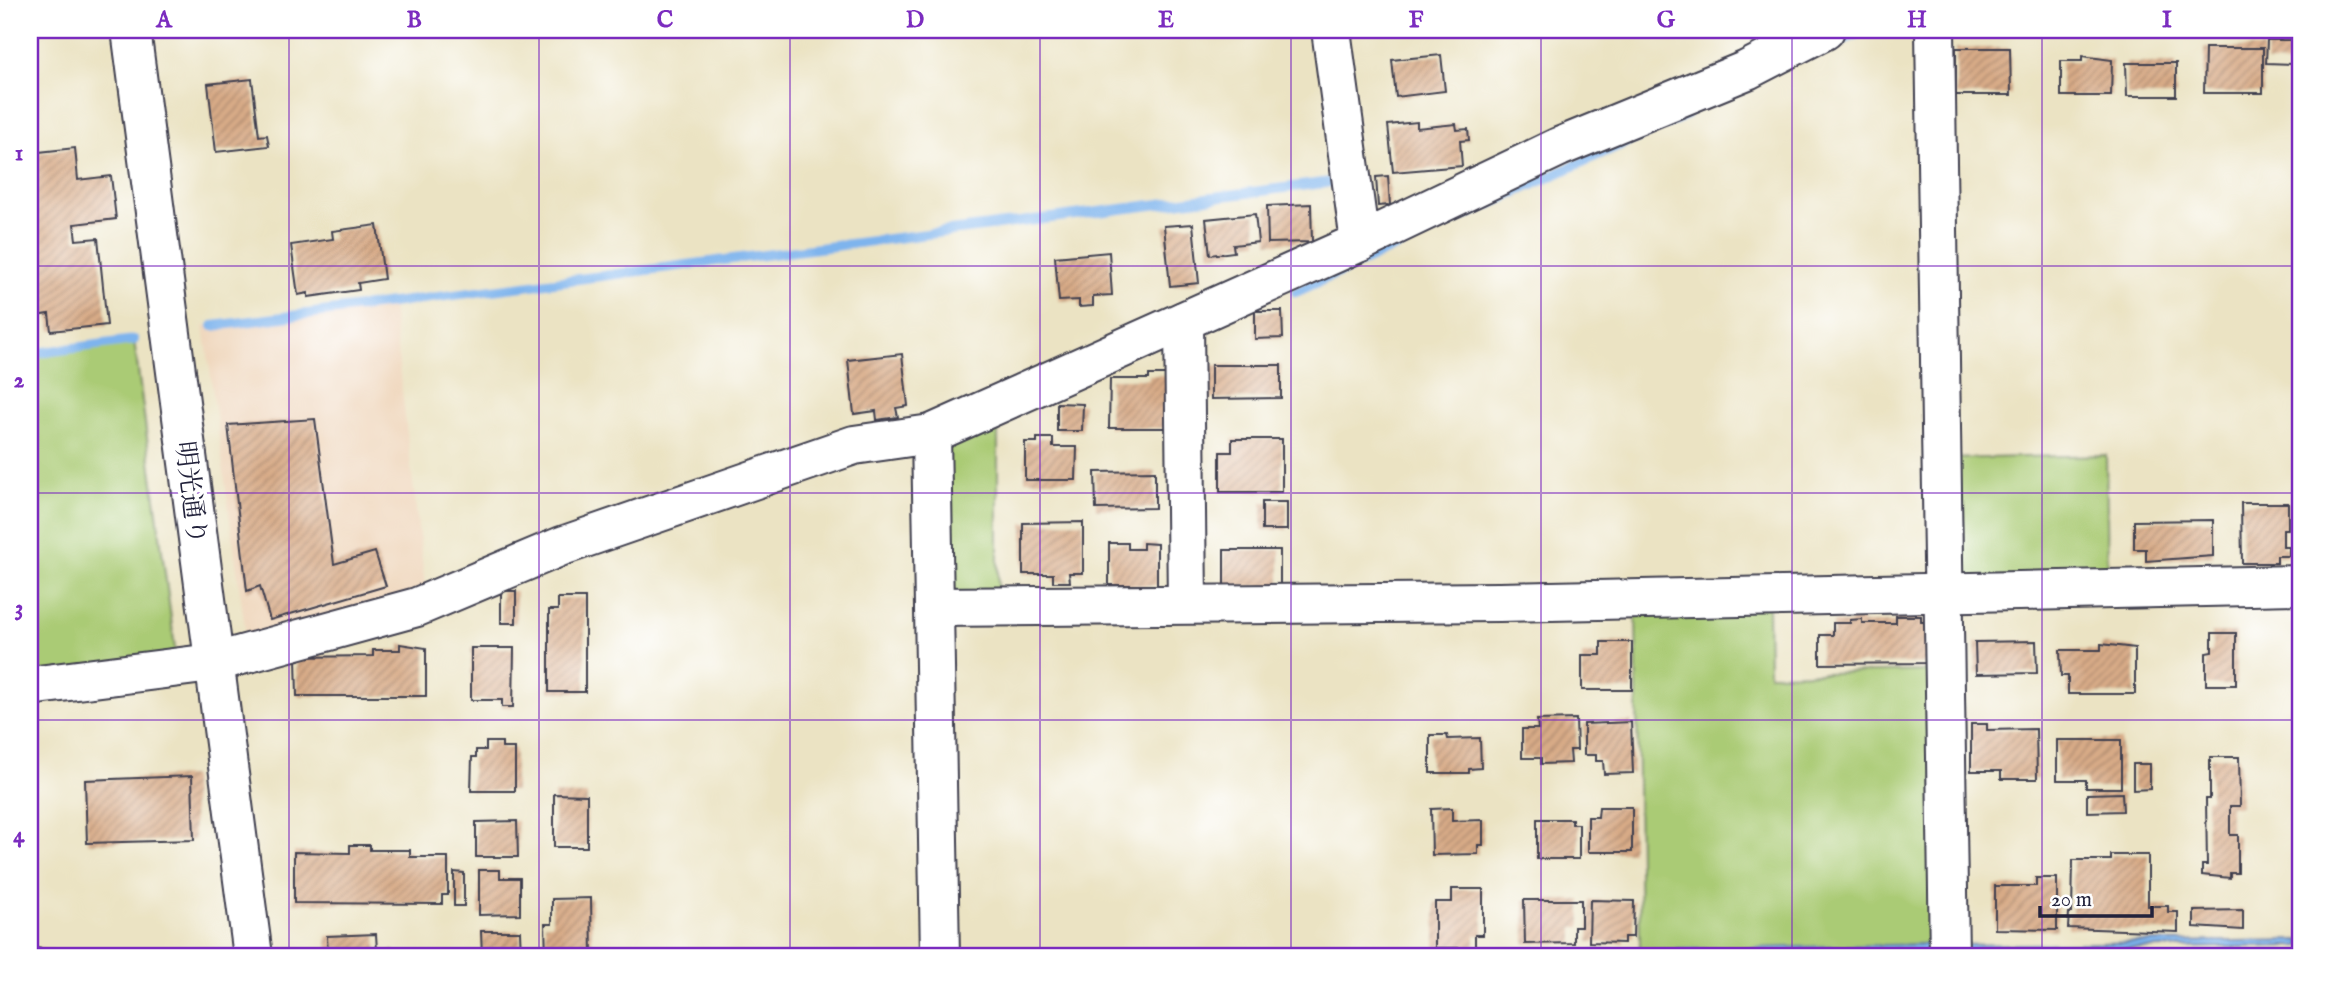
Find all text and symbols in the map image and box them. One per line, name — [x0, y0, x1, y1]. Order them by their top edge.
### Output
text: A — [155, 6, 173, 35]
text: B — [406, 6, 422, 35]
text: C — [657, 6, 674, 35]
text: D — [906, 6, 924, 35]
text: E — [1158, 6, 1174, 35]
text: F — [1409, 6, 1424, 35]
text: G — [1657, 6, 1676, 35]
text: H — [1907, 6, 1927, 35]
text: I — [2162, 6, 2172, 35]
text: 1 — [15, 139, 23, 168]
text: 2 — [14, 366, 25, 395]
street label: 明光通り — [167, 439, 213, 547]
text: 3 — [15, 594, 23, 623]
text: 4 — [13, 821, 25, 850]
scale bar — [2040, 874, 2152, 918]
text: 20 m — [2051, 887, 2092, 914]

